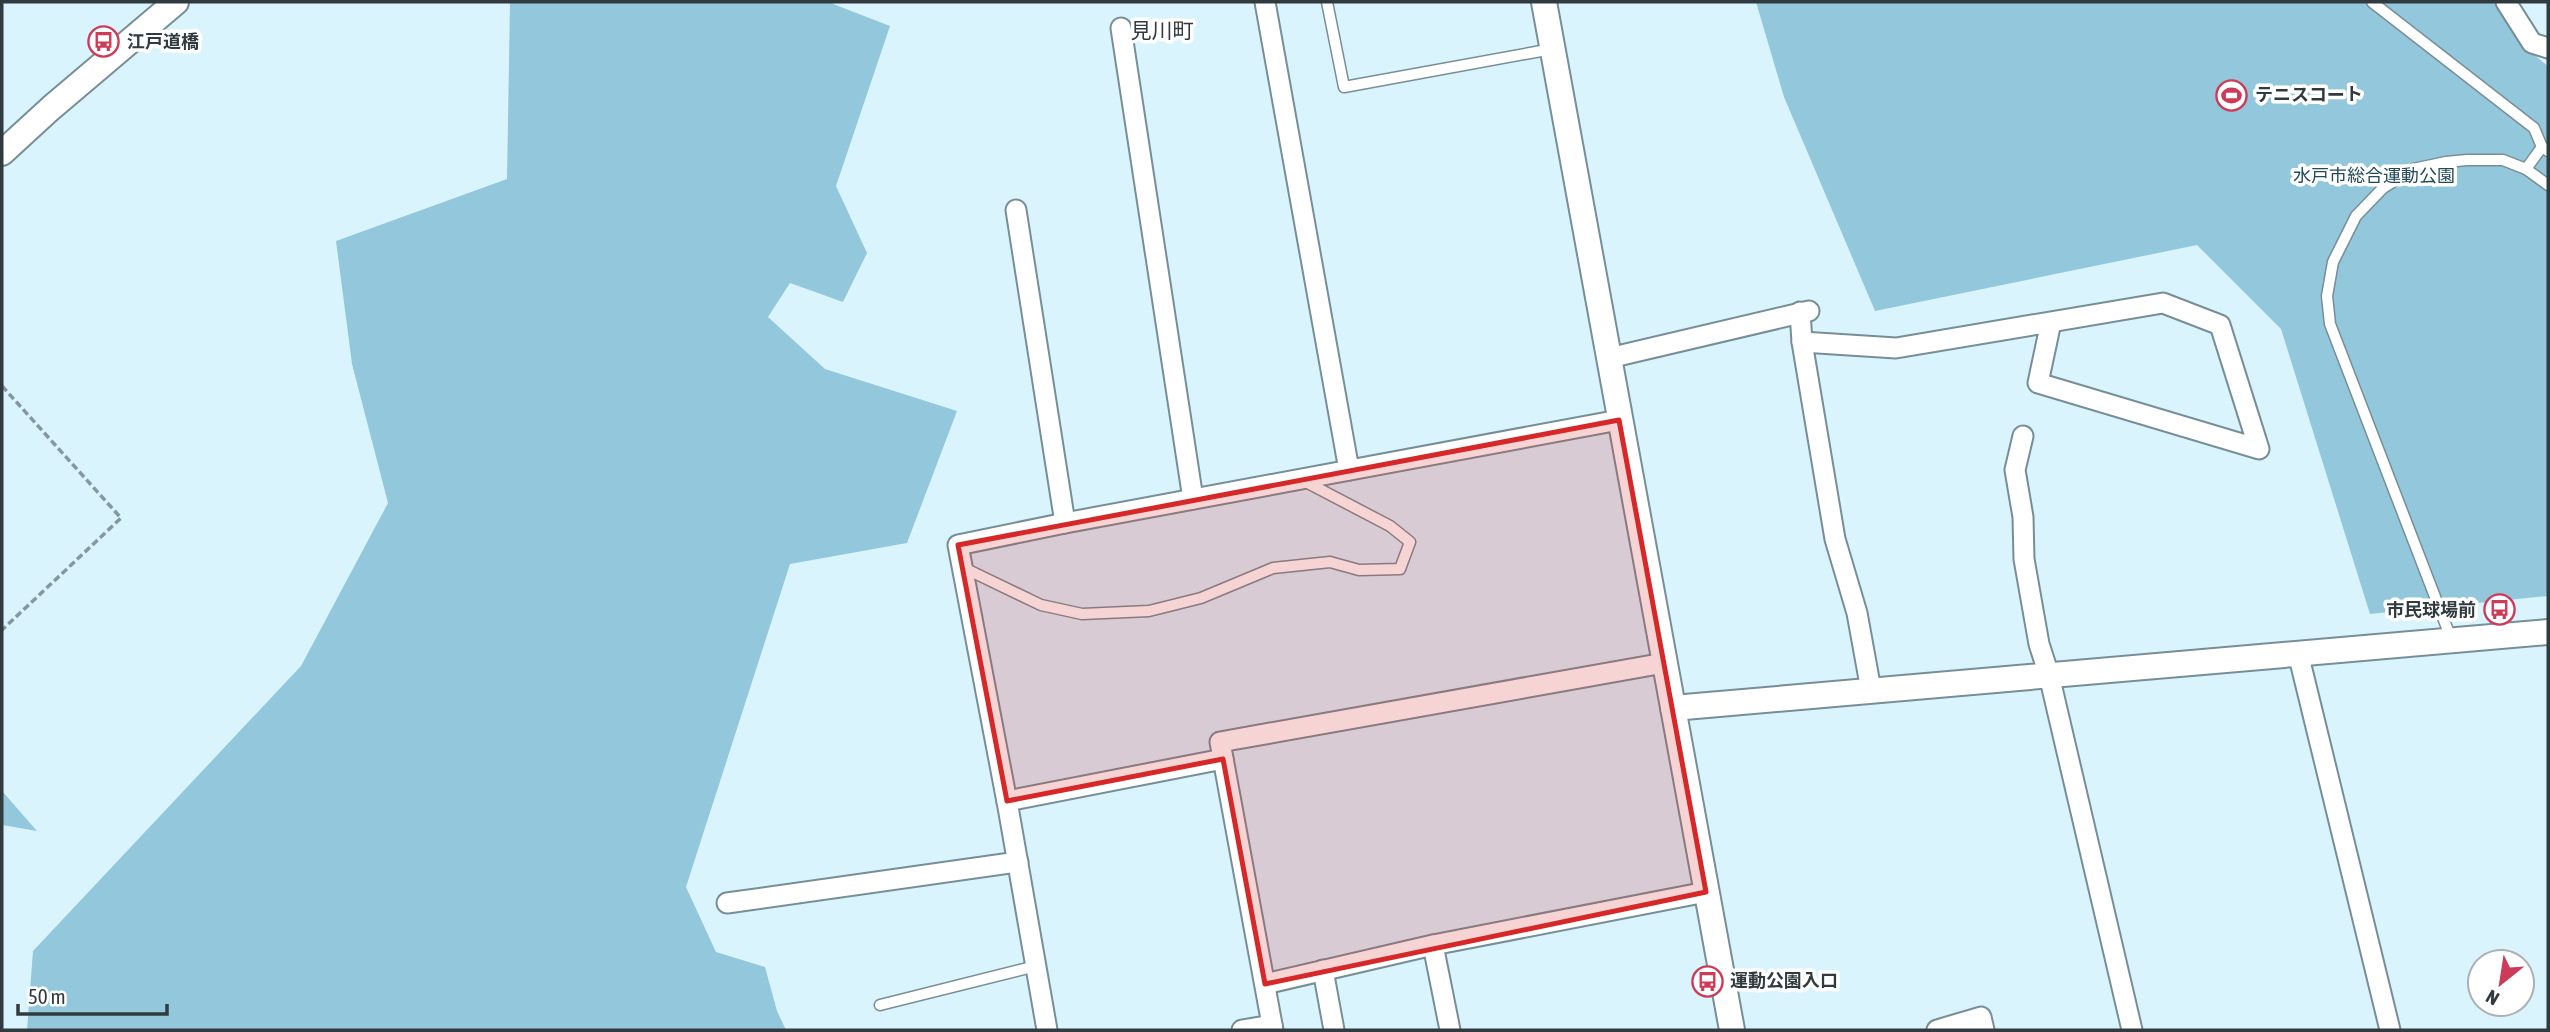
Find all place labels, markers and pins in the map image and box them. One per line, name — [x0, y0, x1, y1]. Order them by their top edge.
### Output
bus stop icon: 江戸道橋 — [87, 25, 121, 59]
place label: 江戸道橋 — [127, 31, 199, 52]
sports icon: テニスコート — [2215, 78, 2249, 112]
place label: テニスコート — [2255, 84, 2363, 105]
bus stop icon: 市民球場前 — [2482, 593, 2516, 627]
place label: 市民球場前 — [2386, 599, 2476, 620]
bus stop icon: 運動公園入口 — [1690, 964, 1724, 998]
place label: 運動公園入口 — [1730, 970, 1838, 991]

